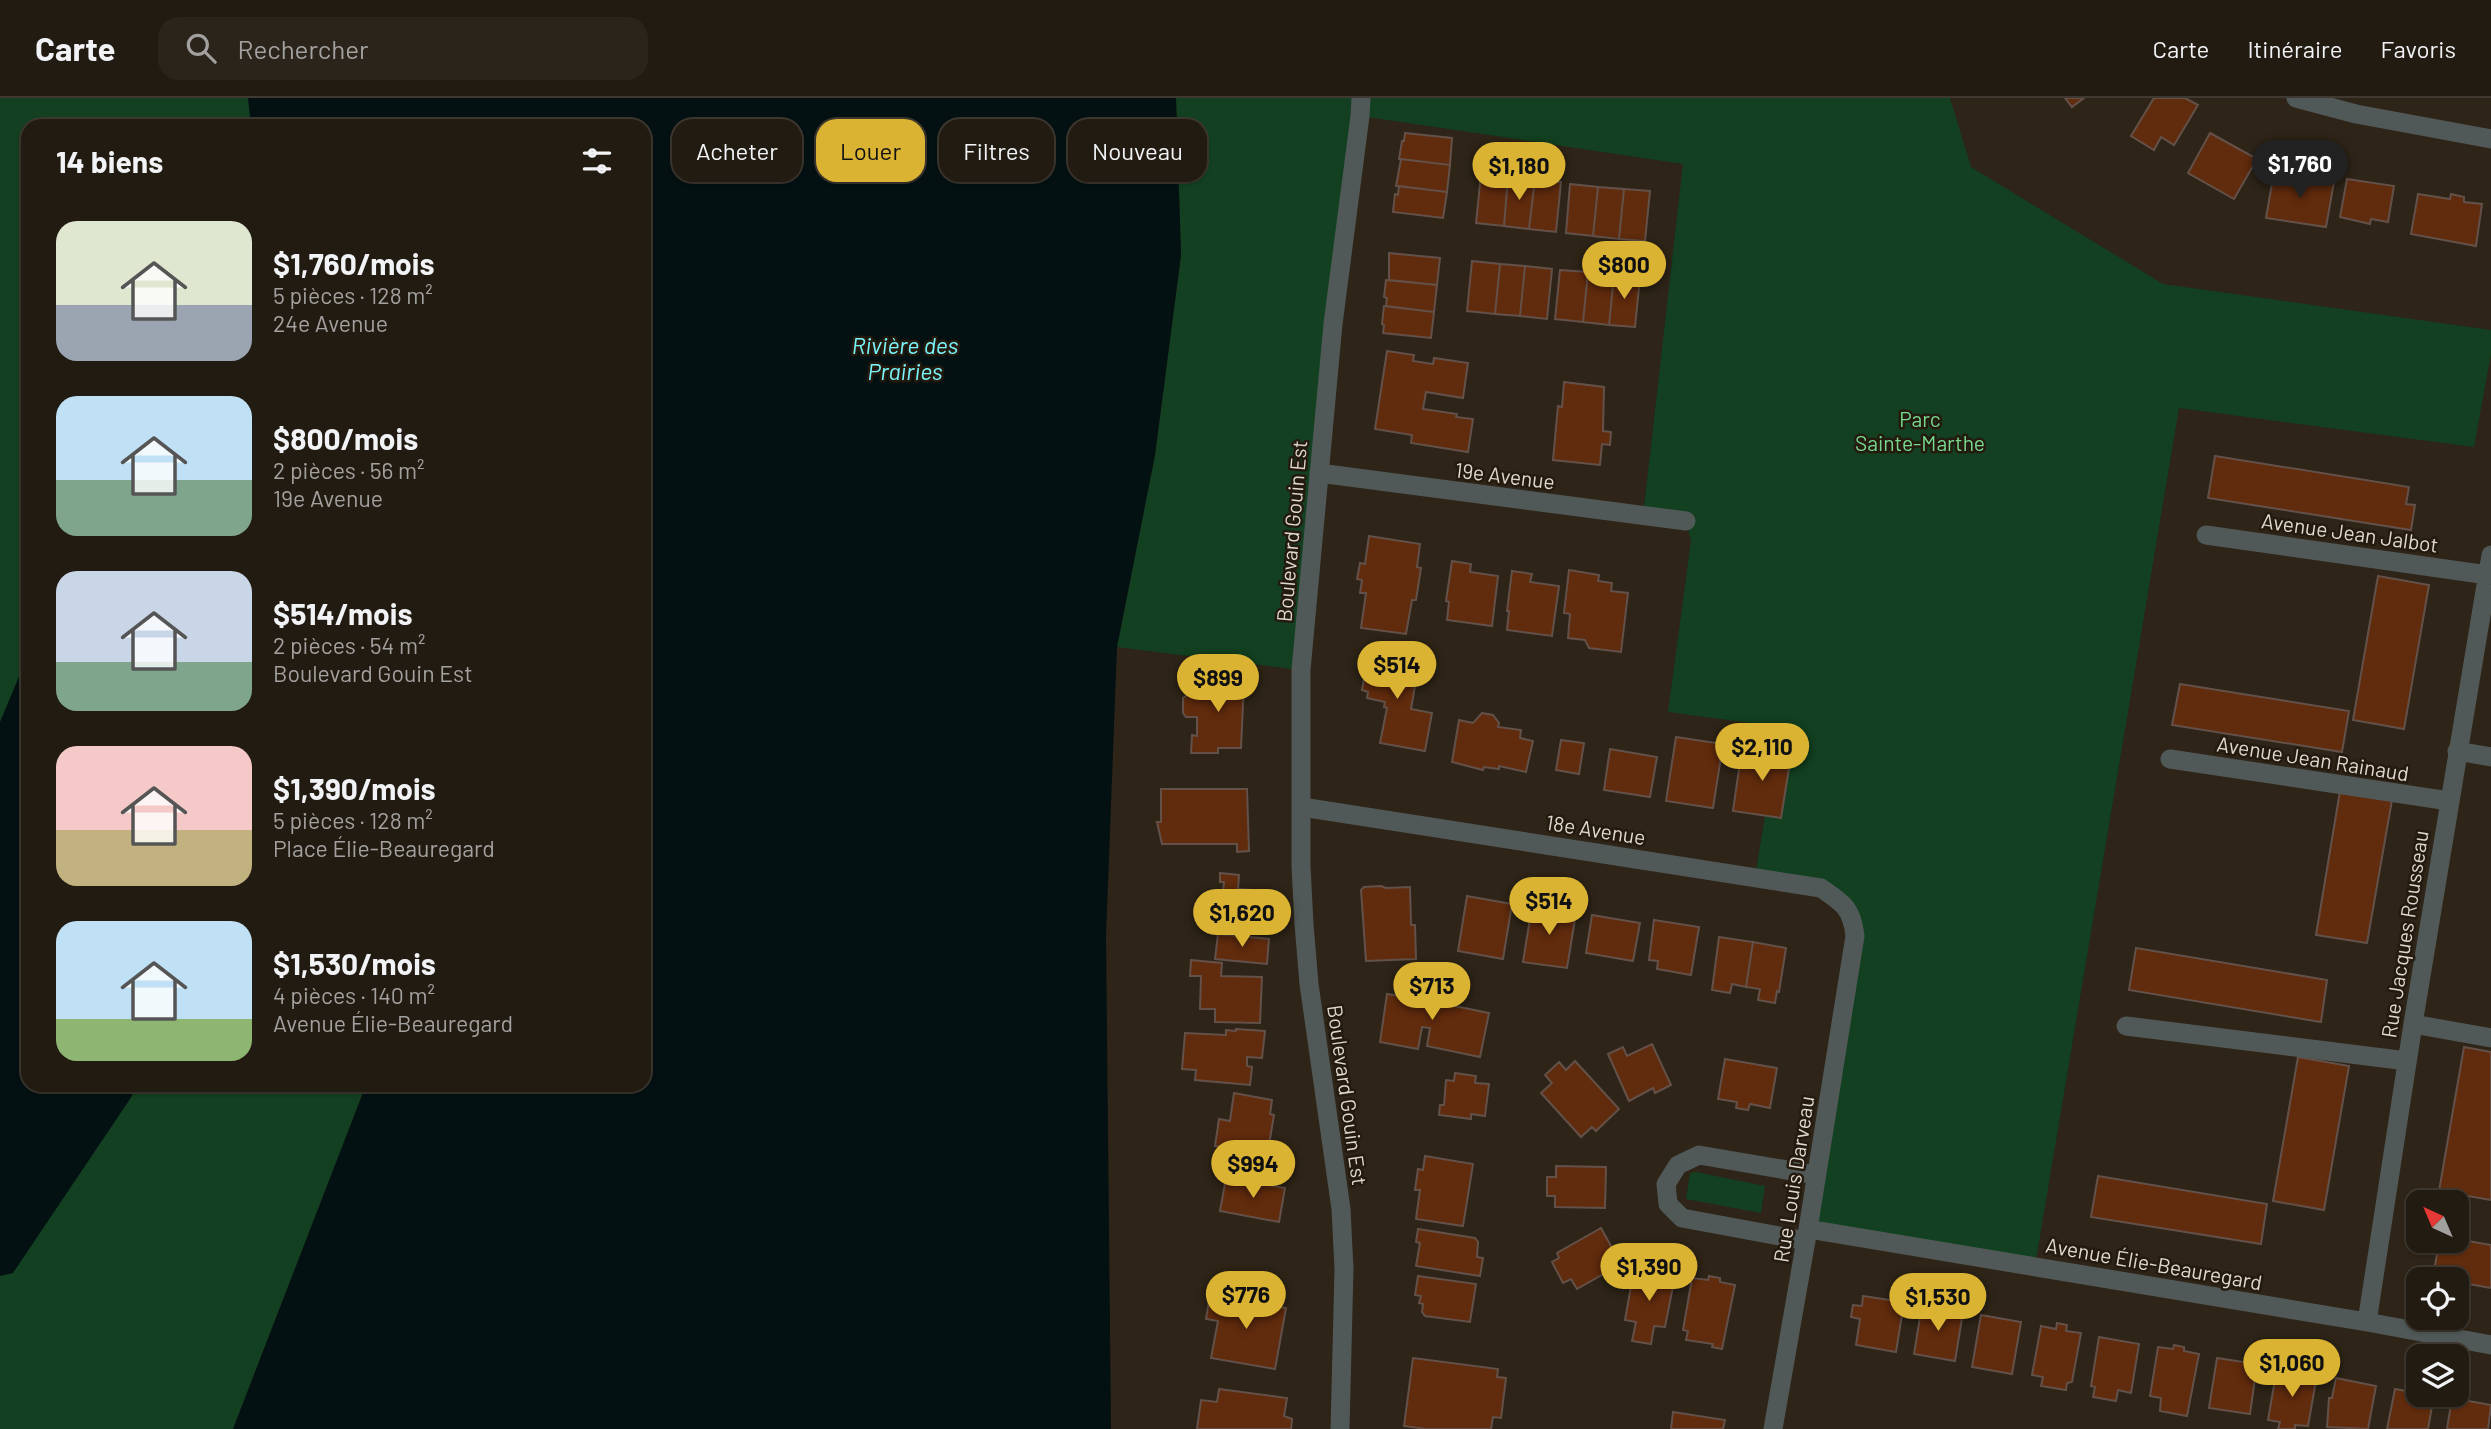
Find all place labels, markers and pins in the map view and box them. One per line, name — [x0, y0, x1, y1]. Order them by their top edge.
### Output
pin: $1,760 — [2243, 140, 2357, 200]
pin: $1,180 — [1462, 142, 1576, 202]
pin: $800 — [1583, 242, 1665, 301]
pin: $514 — [1356, 642, 1438, 701]
pin: $899 — [1177, 654, 1259, 714]
pin: $2,110 — [1705, 724, 1819, 783]
pin: $514 — [1508, 878, 1590, 937]
pin: $1,620 — [1185, 890, 1299, 949]
pin: $713 — [1391, 962, 1473, 1022]
pin: $994 — [1212, 1140, 1294, 1200]
pin: $1,390 — [1592, 1244, 1706, 1303]
pin: $776 — [1205, 1272, 1287, 1331]
pin: $1,530 — [1881, 1274, 1995, 1333]
pin: $1,060 — [2235, 1340, 2349, 1399]

